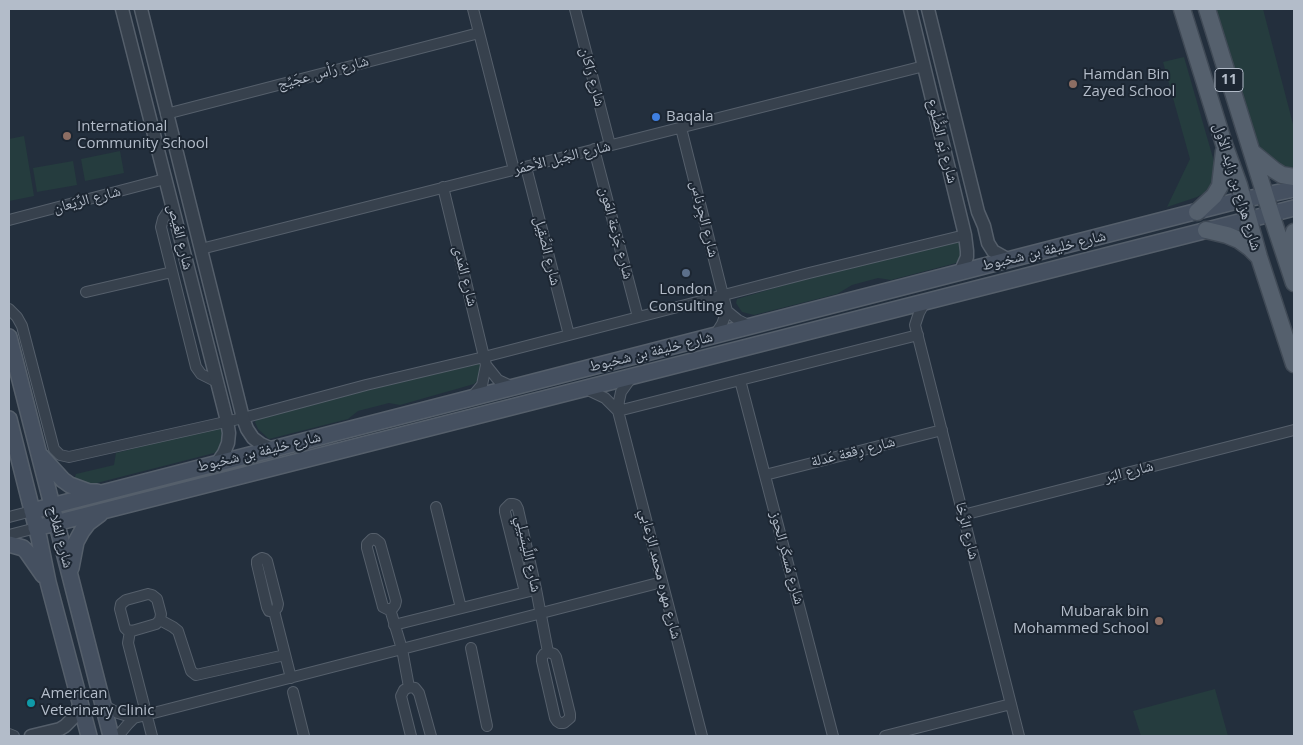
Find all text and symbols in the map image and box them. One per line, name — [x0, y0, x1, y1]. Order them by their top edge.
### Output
street label: شارع رَاكان — [575, 45, 609, 109]
street label: شارع رَأس عجَيِّج — [275, 52, 371, 94]
place label: Hamdan Bin Zayed School — [1083, 66, 1175, 101]
road number: 11 — [1215, 68, 1243, 92]
marker: Hamdan Bin Zayed School — [1067, 78, 1079, 90]
street label: شارع يَو الضُّلُوع — [923, 97, 961, 185]
place label: Baqala — [666, 108, 714, 126]
marker: Baqala — [650, 111, 662, 123]
place label: International Community School — [77, 118, 209, 153]
street label: شارع هزاع بن زايد الأول — [1209, 121, 1265, 253]
marker: International Community School — [61, 130, 73, 142]
street label: شارع الجَبل الأحمَر — [512, 137, 612, 179]
street label: شارع الجِرناس — [686, 179, 722, 259]
street label: شارع الرِّيَعان — [51, 182, 123, 218]
street label: شارع جَزعة العَون — [595, 185, 637, 281]
street label: شارع الغَيص — [163, 202, 197, 272]
street label: شارع الصَّقِيل — [530, 214, 564, 288]
street label: شارع خليفة بن شخبوط — [980, 227, 1108, 275]
street label: شارع المَدى — [449, 244, 481, 308]
marker: London Consulting — [680, 267, 692, 279]
place label: London Consulting — [649, 281, 723, 316]
street label: شارع خليفة بن شخبوط — [587, 328, 715, 376]
street label: شارع خليفة بن شخبوط — [195, 428, 323, 476]
street label: شارع رِقعة عَدلة — [809, 433, 897, 471]
street label: شارع البَر — [1103, 457, 1155, 487]
street label: شارع الرَّخا — [951, 500, 983, 562]
street label: شارع الفلاح — [43, 504, 77, 570]
street label: شارع مهره محمد الزعابي — [635, 507, 685, 641]
street label: شارع مَسكَر الحوز — [766, 510, 808, 606]
street label: شارع اللِّيسَيلِي — [511, 514, 545, 594]
place label: Mubarak bin Mohammed School — [1013, 603, 1149, 638]
marker: Mubarak bin Mohammed School — [1153, 615, 1165, 627]
place label: American Veterinary Clinic — [41, 685, 154, 720]
marker: American Veterinary Clinic — [25, 697, 37, 709]

